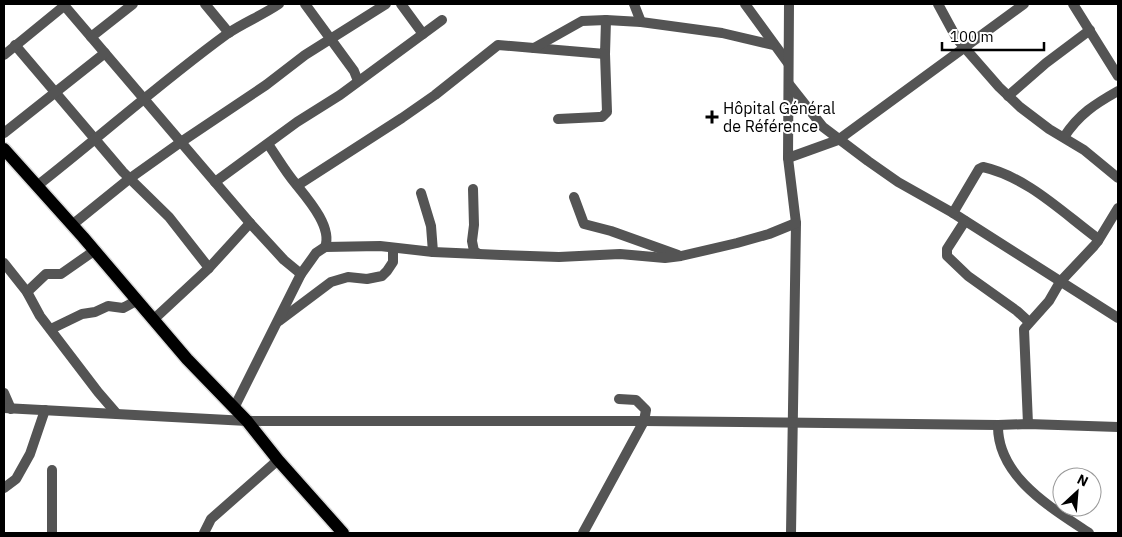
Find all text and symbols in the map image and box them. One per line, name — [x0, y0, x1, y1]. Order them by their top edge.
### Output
scale bar — [942, 20, 1044, 52]
text: 100 m — [950, 27, 994, 46]
place label: Hôpital Général de Référence — [723, 98, 835, 136]
marker: Hôpital Général de Référence — [705, 110, 719, 124]
north arrow — [1052, 467, 1102, 517]
text: N — [1074, 470, 1091, 491]

